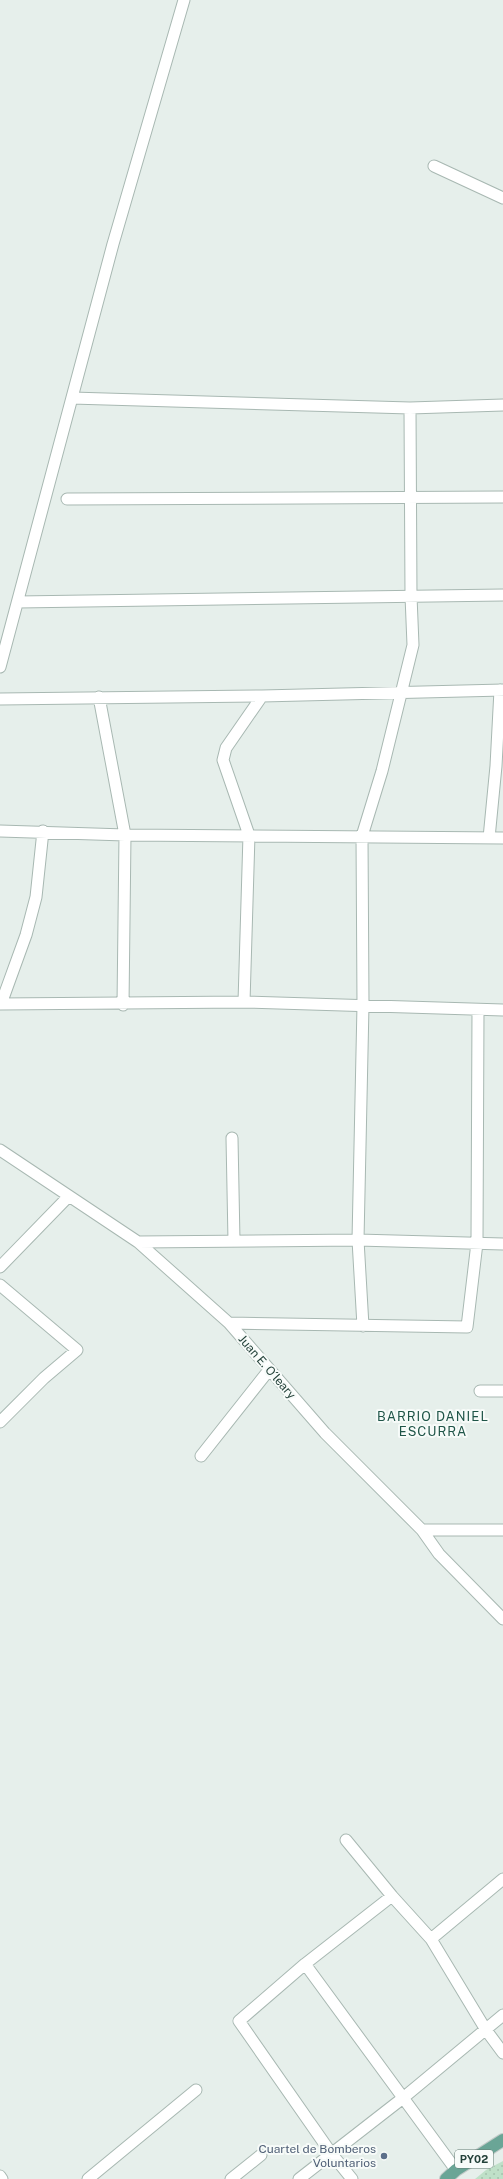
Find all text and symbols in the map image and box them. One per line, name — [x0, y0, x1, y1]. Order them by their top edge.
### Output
street label: Juan E. O´leary — [235, 1332, 299, 1402]
district label: BARRIO DANIEL ESCURRA — [377, 1409, 489, 1439]
place label: Cuartel de Bomberos Voluntarios — [259, 2142, 376, 2170]
road number: PY02 — [455, 2150, 493, 2168]
marker: Cuartel de Bomberos Voluntarios — [379, 2151, 389, 2161]

